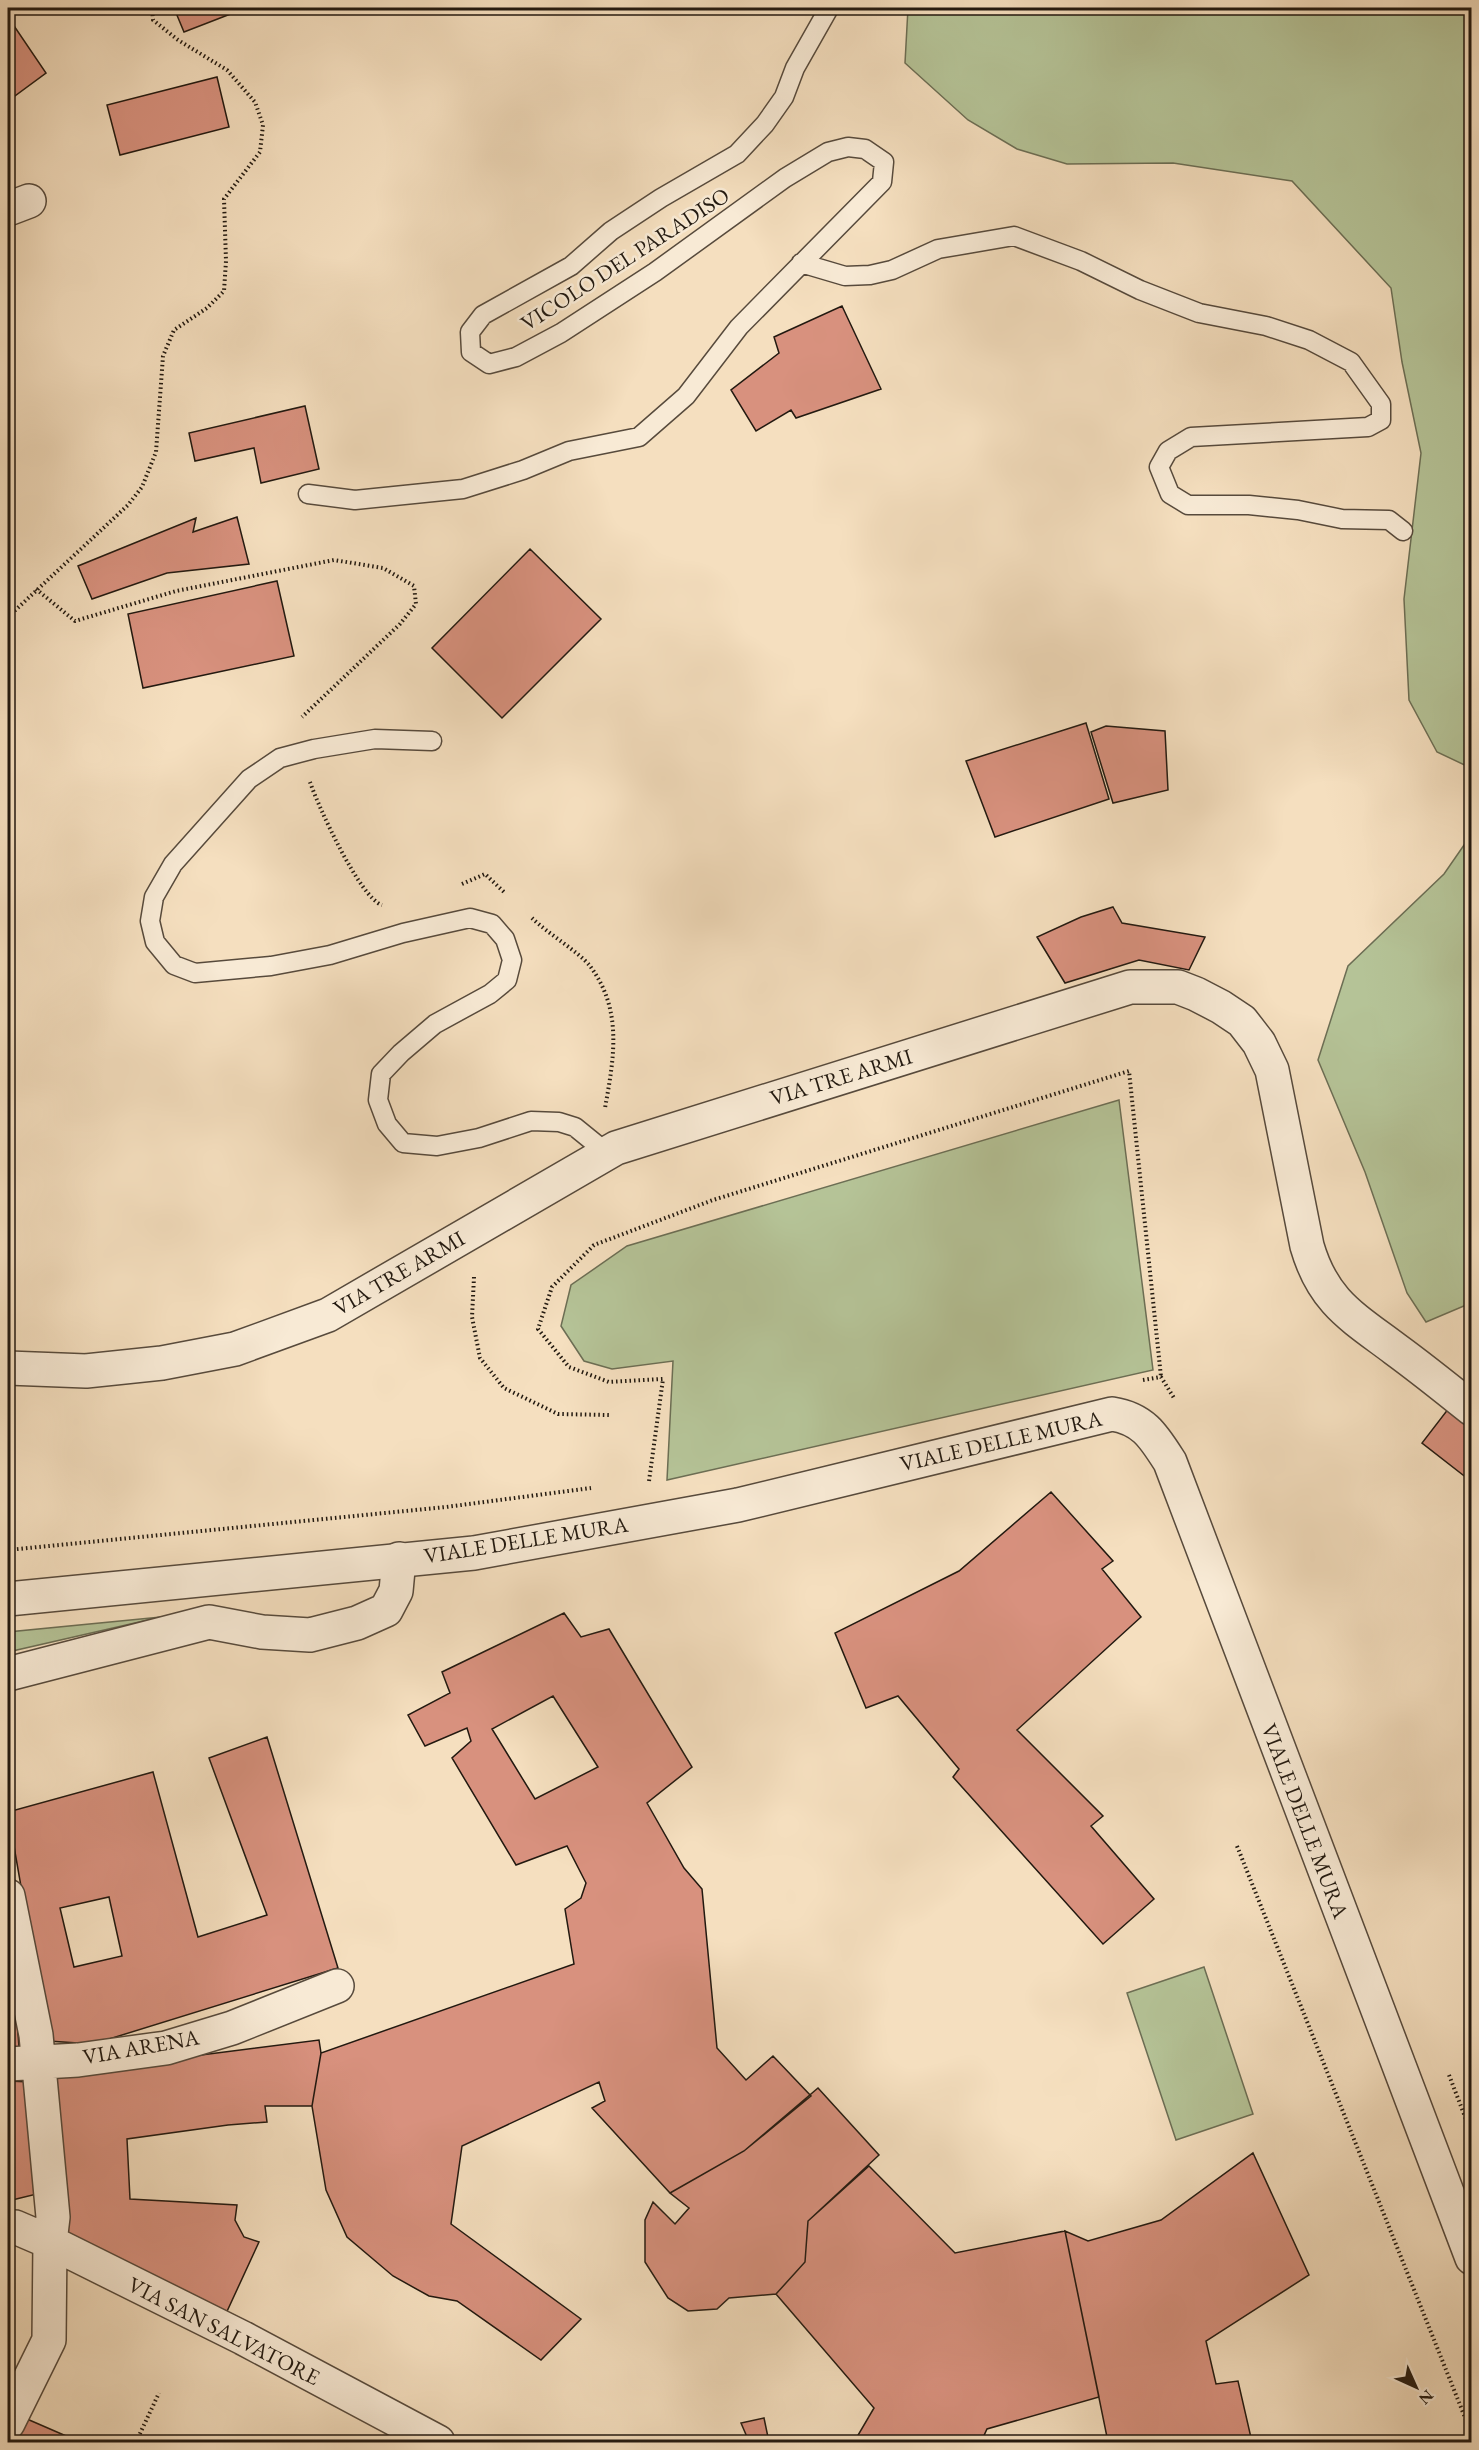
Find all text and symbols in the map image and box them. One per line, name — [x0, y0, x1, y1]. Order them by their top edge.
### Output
street label: VICOLO DEL PARADISO — [515, 181, 735, 337]
street label: VIA TRE ARMI — [766, 1041, 916, 1112]
street label: VIA TRE ARMI — [328, 1223, 470, 1322]
street label: VIALE DELLE MURA — [897, 1403, 1106, 1478]
street label: VIALE DELLE MURA — [422, 1509, 631, 1570]
street label: VIALE DELLE MURA — [1254, 1719, 1356, 1923]
street label: VIA ARENA — [80, 2022, 202, 2072]
street label: VIA SAN SALVATORE — [123, 2270, 325, 2392]
north arrow — [1386, 2357, 1446, 2417]
text: N — [1414, 2385, 1438, 2409]

